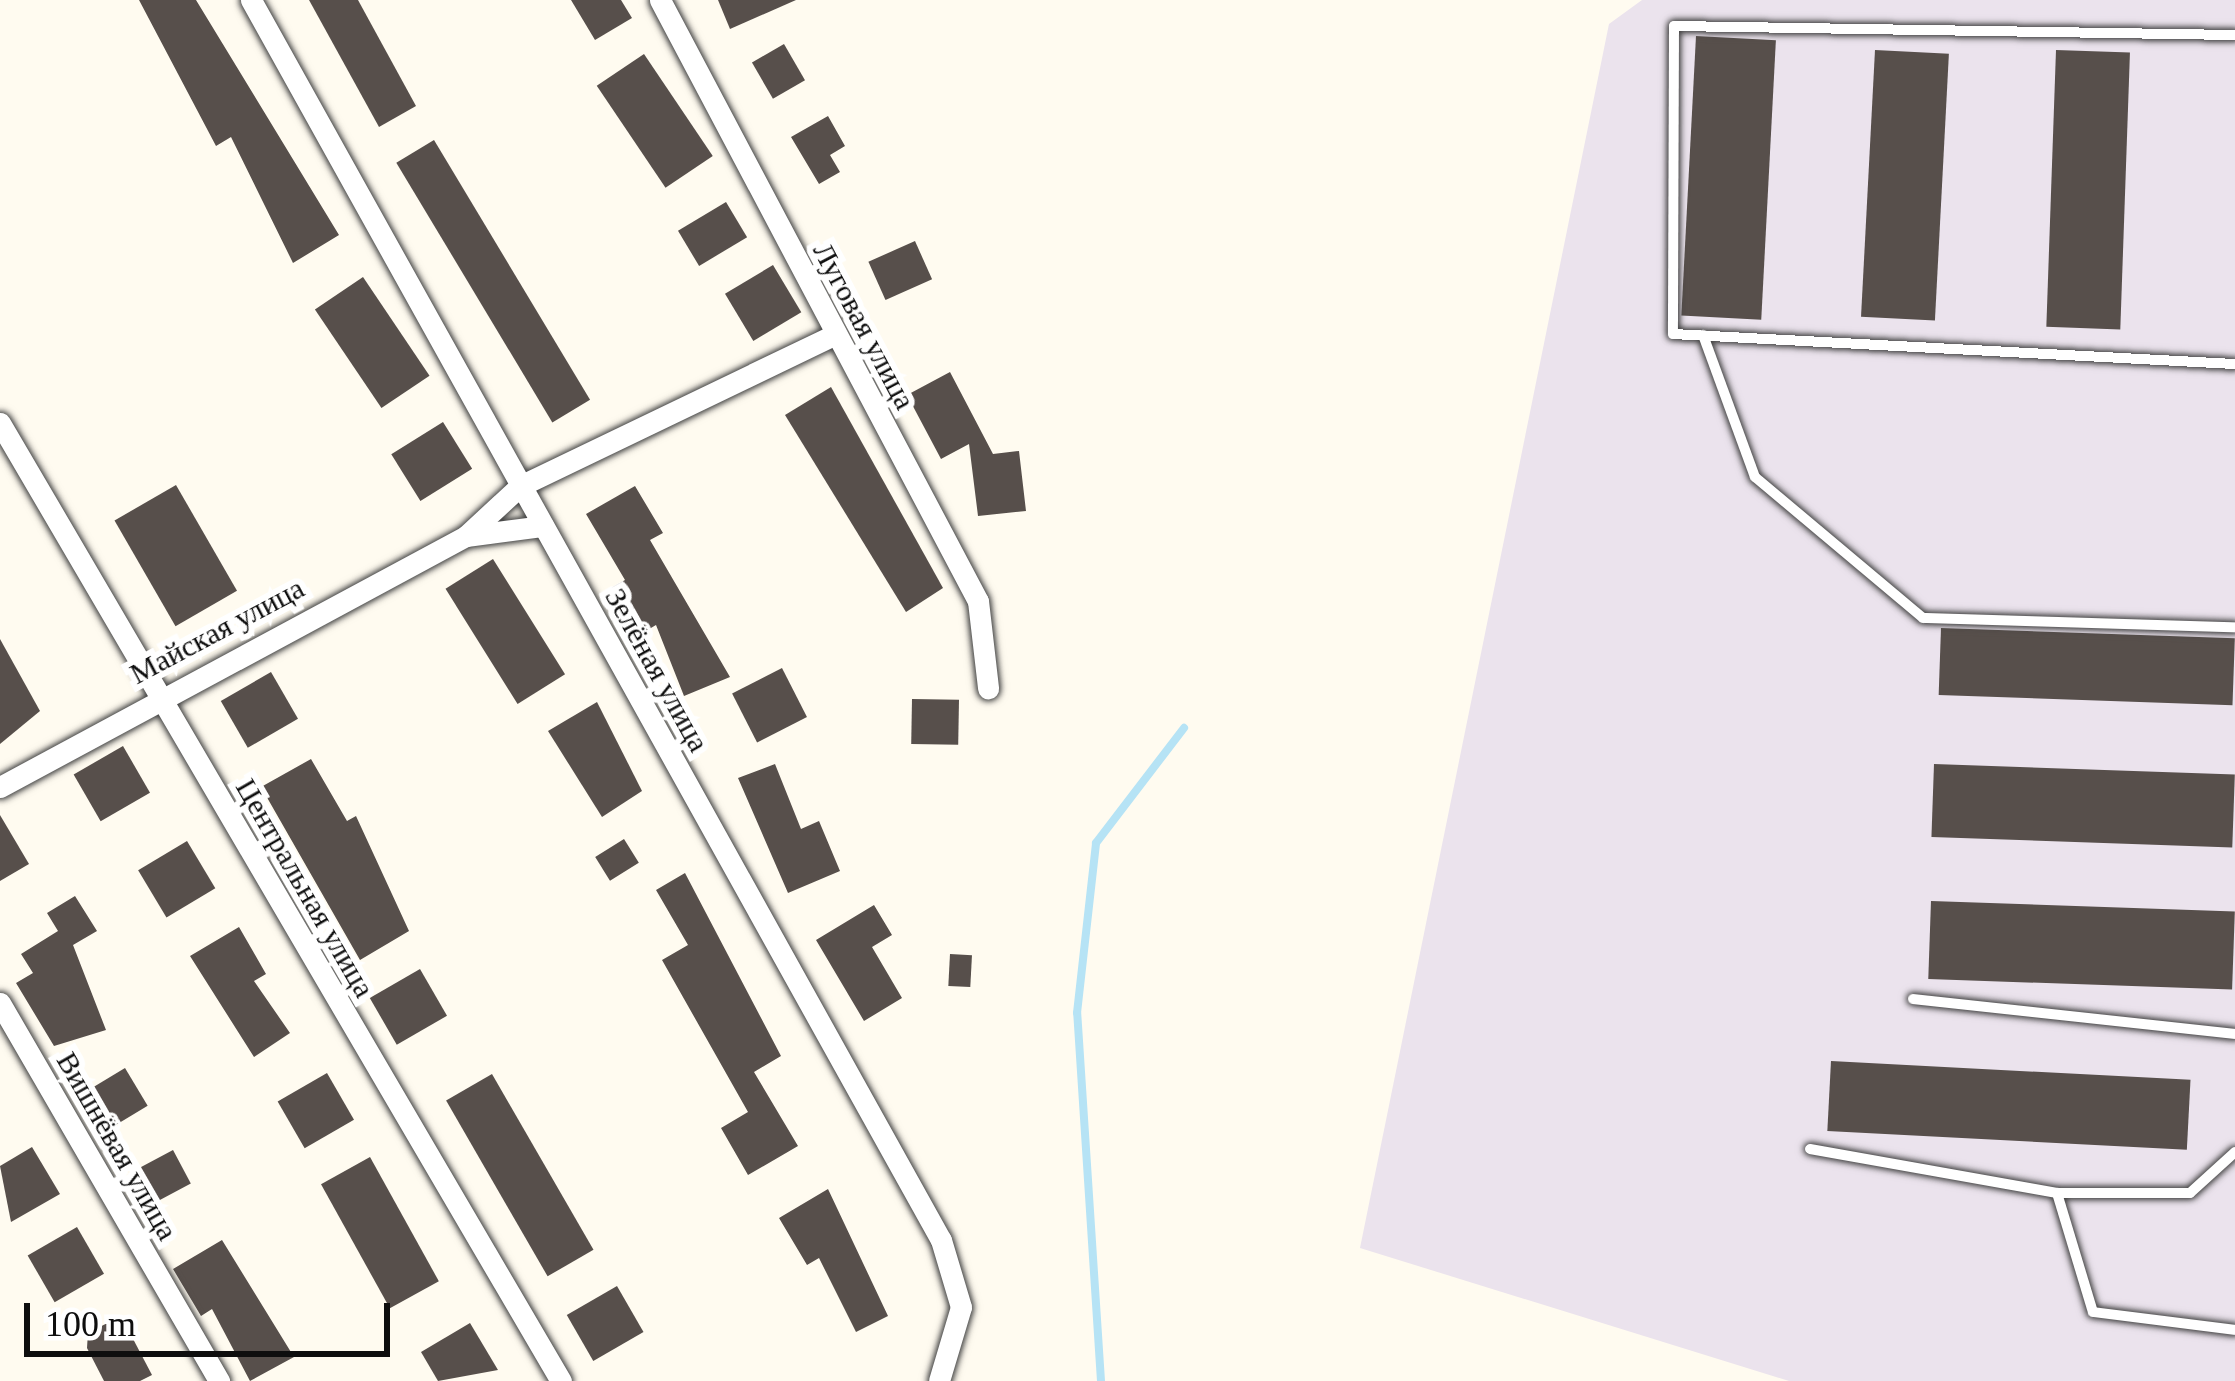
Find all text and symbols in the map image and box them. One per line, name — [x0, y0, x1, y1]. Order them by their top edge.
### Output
street label: Луговая улица — [805, 236, 923, 416]
street label: Майская улица — [124, 570, 310, 692]
street label: Зелёная улица — [597, 582, 717, 758]
street label: Центральная улица — [228, 772, 382, 1004]
street label: Вишнёвая улица — [49, 1046, 185, 1246]
scale bar — [30, 1279, 396, 1353]
text: 100 m — [45, 1304, 136, 1344]

